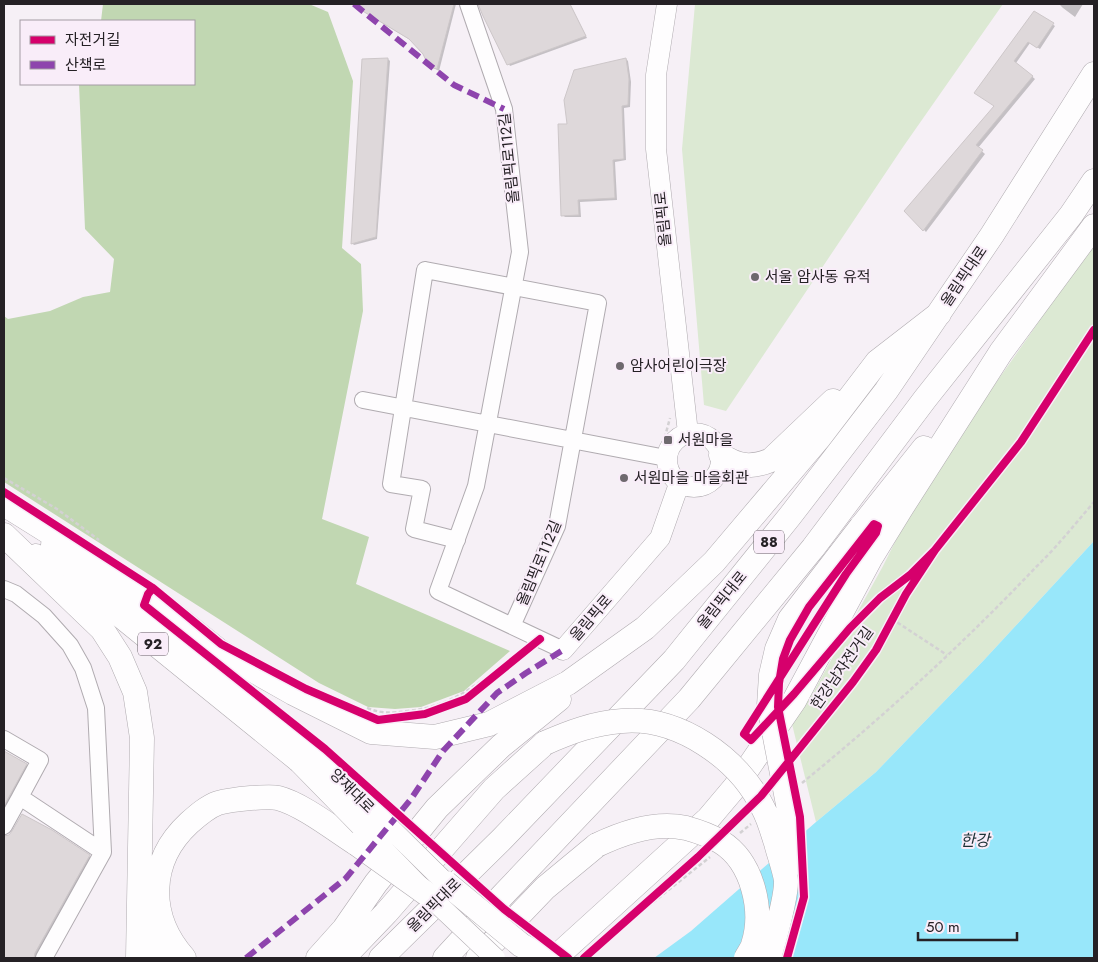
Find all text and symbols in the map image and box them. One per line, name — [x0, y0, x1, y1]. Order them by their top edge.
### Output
legend — [20, 20, 195, 85]
text: 자전거길 — [65, 29, 120, 51]
text: 산책로 — [65, 54, 106, 76]
street label: 올림픽로112길 — [493, 112, 525, 204]
street label: 올림픽로 — [649, 190, 677, 248]
street label: 올림픽대로 — [936, 241, 992, 311]
place label: 서울 암사동 유적 — [765, 266, 871, 288]
marker: 서울 암사동 유적 — [749, 271, 761, 283]
place label: 암사어린이극장 — [630, 355, 727, 377]
marker: 암사어린이극장 — [614, 360, 626, 372]
place label: 서원마을 — [678, 429, 733, 451]
marker: 서원마을 — [662, 434, 674, 446]
place label: 서원마을 마을회관 — [634, 467, 749, 489]
marker: 서원마을 마을회관 — [618, 472, 630, 484]
street label: 올림픽로112길 — [511, 517, 567, 609]
road number: 88 — [754, 530, 784, 554]
street label: 올림픽대로 — [692, 566, 752, 634]
street label: 올림픽로 — [565, 590, 617, 646]
street label: 한강남자전거길 — [805, 622, 879, 714]
road number: 92 — [138, 633, 168, 656]
street label: 양재대로 — [325, 764, 379, 818]
water label: 한강 — [960, 829, 992, 852]
street label: 올림픽대로 — [402, 873, 466, 937]
scale bar — [918, 910, 1017, 942]
text: 50 m — [926, 916, 960, 938]

